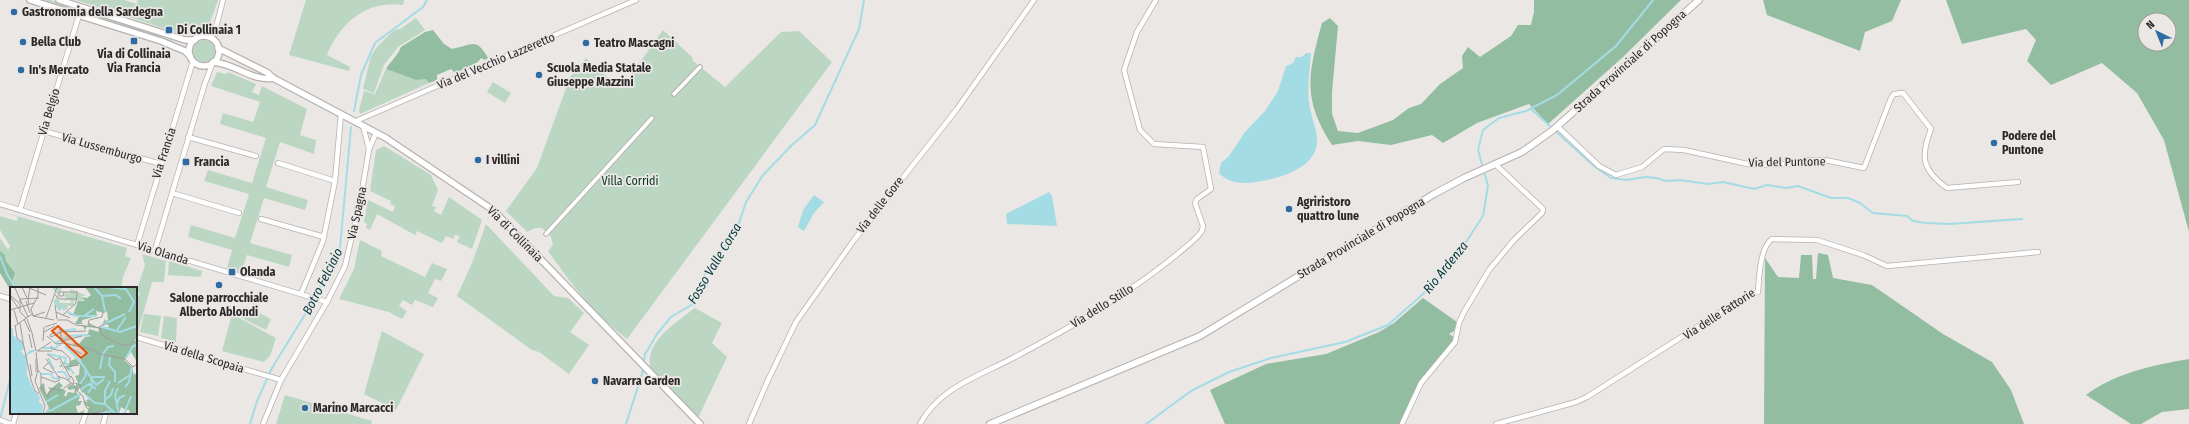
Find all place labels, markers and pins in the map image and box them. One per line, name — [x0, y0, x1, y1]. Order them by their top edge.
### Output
place label: Gastronomia della Sardegna — [22, 5, 163, 19]
marker: Gastronomia della Sardegna — [9, 7, 19, 17]
place label: Di Collinaia 1 — [177, 23, 241, 37]
marker: Di Collinaia 1 — [164, 25, 174, 35]
place label: Bella Club — [31, 35, 81, 49]
marker: Via di Collinaia Via Francia — [129, 36, 139, 46]
place label: Teatro Mascagni — [594, 36, 674, 50]
marker: Bella Club — [18, 37, 28, 47]
marker: Teatro Mascagni — [581, 38, 591, 48]
place label: Via di Collinaia Via Francia — [96, 47, 171, 75]
place label: Scuola Media Statale Giuseppe Mazzini — [547, 61, 651, 89]
place label: In's Mercato — [29, 63, 90, 77]
marker: In's Mercato — [16, 65, 26, 75]
marker: Scuola Media Statale Giuseppe Mazzini — [534, 70, 544, 80]
place label: Podere del Puntone — [2002, 129, 2056, 157]
marker: Podere del Puntone — [1989, 138, 1999, 148]
place label: I villini — [486, 153, 520, 167]
place label: Francia — [194, 155, 230, 169]
marker: I villini — [473, 155, 483, 165]
marker: Francia — [181, 157, 191, 167]
place label: Agriristoro quattro lune — [1296, 195, 1359, 223]
marker: Agriristoro quattro lune — [1284, 204, 1294, 214]
place label: Olanda — [240, 265, 276, 279]
marker: Olanda — [227, 267, 237, 277]
marker: Salone parrocchiale Alberto Ablondi — [214, 280, 224, 290]
place label: Salone parrocchiale Alberto Ablondi — [170, 291, 268, 319]
place label: Navarra Garden — [603, 374, 680, 388]
marker: Navarra Garden — [590, 376, 600, 386]
place label: Marino Marcacci — [313, 401, 393, 415]
marker: Marino Marcacci — [300, 403, 310, 413]

